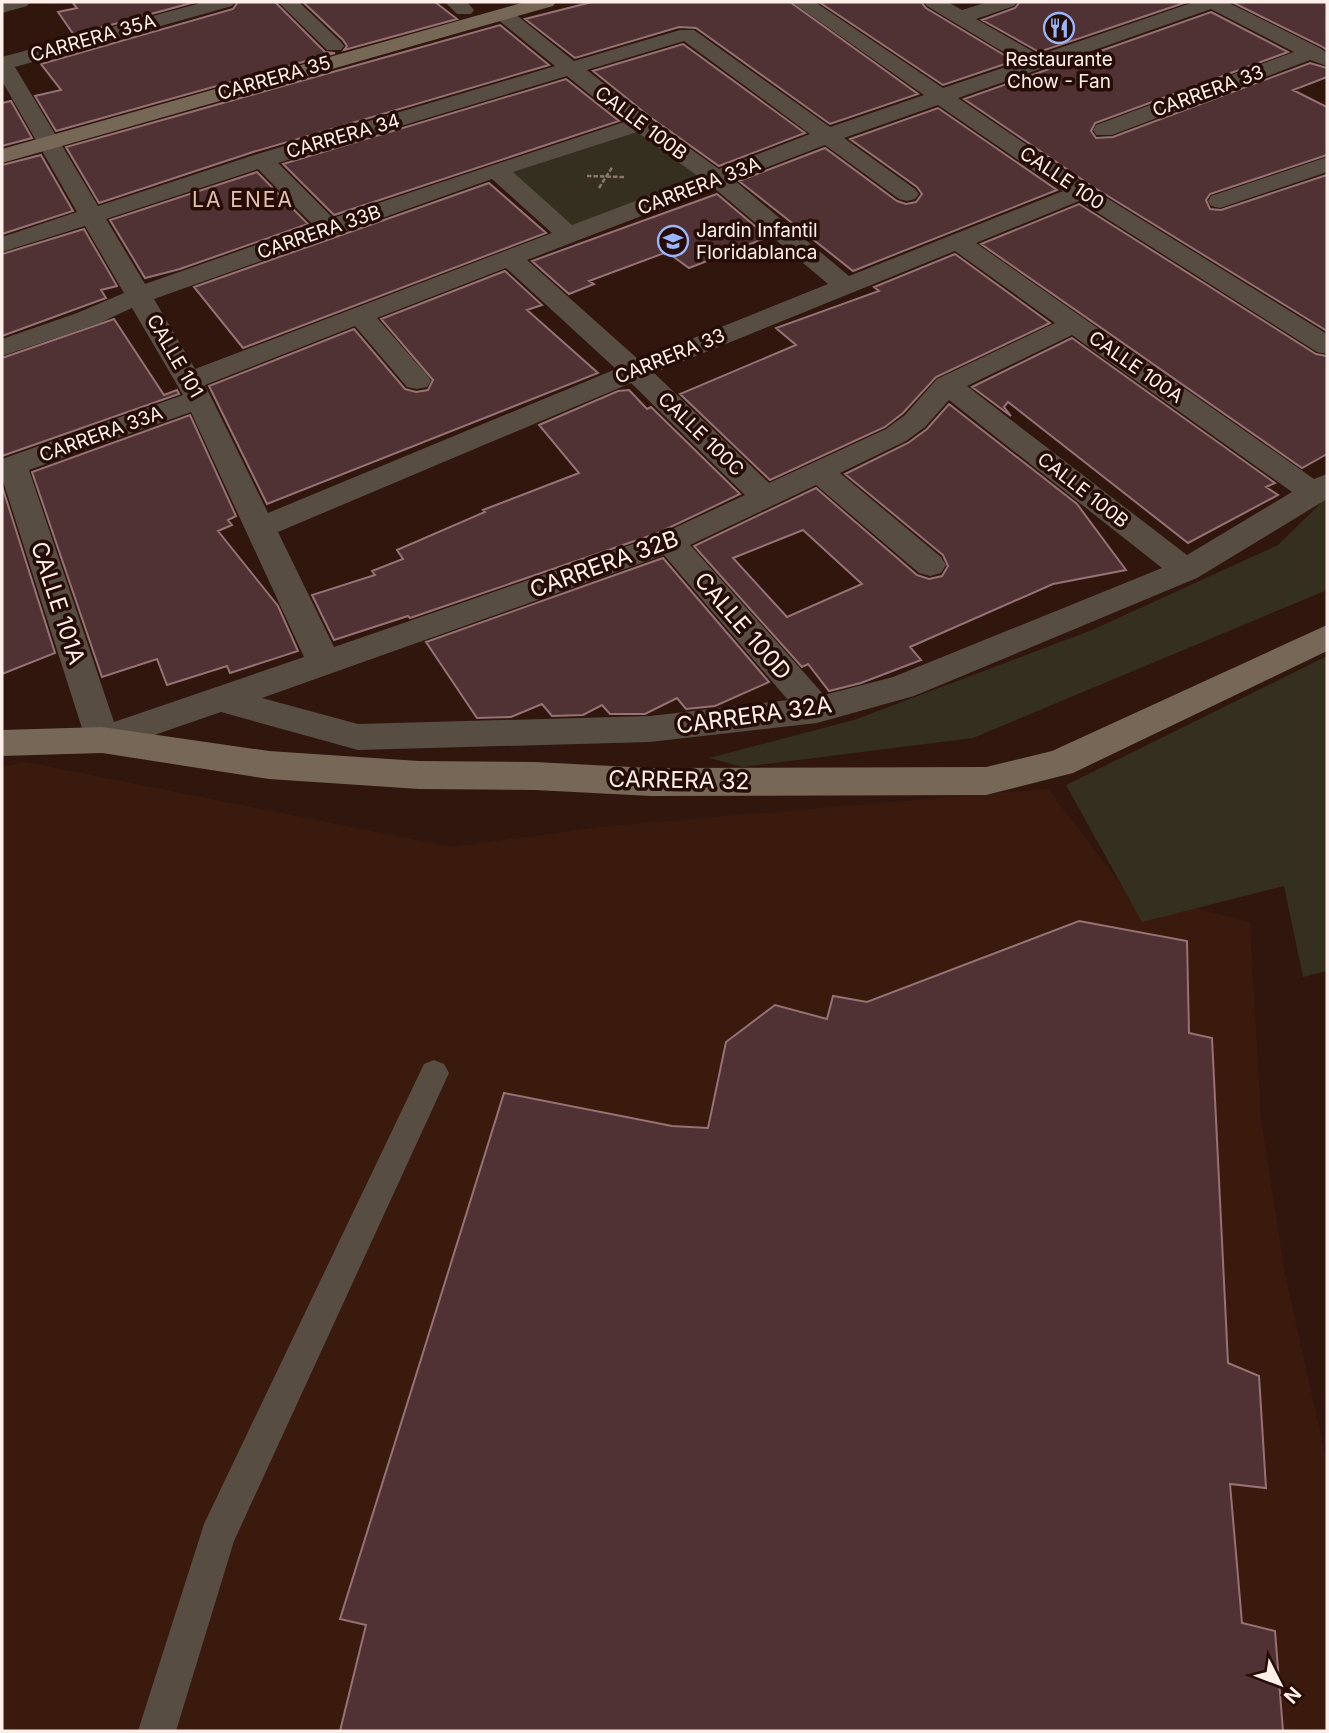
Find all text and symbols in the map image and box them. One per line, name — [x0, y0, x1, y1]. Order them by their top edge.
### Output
street label: CARRERA 35A — [28, 9, 158, 67]
restaurant icon: Restaurante Chow - Fan — [1042, 11, 1076, 45]
place label: Restaurante Chow - Fan — [1005, 48, 1113, 93]
street label: CARRERA 35 — [215, 51, 333, 105]
street label: CARRERA 33 — [1149, 60, 1267, 122]
street label: CALLE 100B — [591, 81, 691, 165]
street label: CARRERA 34 — [284, 109, 402, 163]
street label: CALLE 100 — [1016, 141, 1108, 215]
street label: CARRERA 33A — [634, 152, 764, 220]
district label: LA ENEA — [192, 187, 294, 212]
street label: CARRERA 33B — [254, 200, 384, 264]
place label: Jardin Infantil Floridablanca — [696, 219, 818, 264]
school or university icon: Jardin Infantil Floridablanca — [656, 224, 690, 258]
street label: CALLE 101 — [142, 310, 208, 402]
street label: CARRERA 33 — [612, 323, 728, 389]
street label: CALLE 100A — [1084, 326, 1188, 408]
street label: CALLE 100C — [653, 387, 749, 481]
street label: CARRERA 33A — [36, 401, 166, 467]
street label: CALLE 100B — [1033, 447, 1133, 533]
street label: CARRERA 32B — [526, 524, 682, 604]
street label: CALLE 101A — [25, 538, 91, 668]
street label: CALLE 100D — [689, 566, 797, 686]
street label: CARRERA 32A — [674, 690, 834, 740]
street label: CARRERA 32 — [608, 765, 750, 795]
north arrow — [1245, 1649, 1315, 1719]
text: N — [1279, 1682, 1306, 1708]

